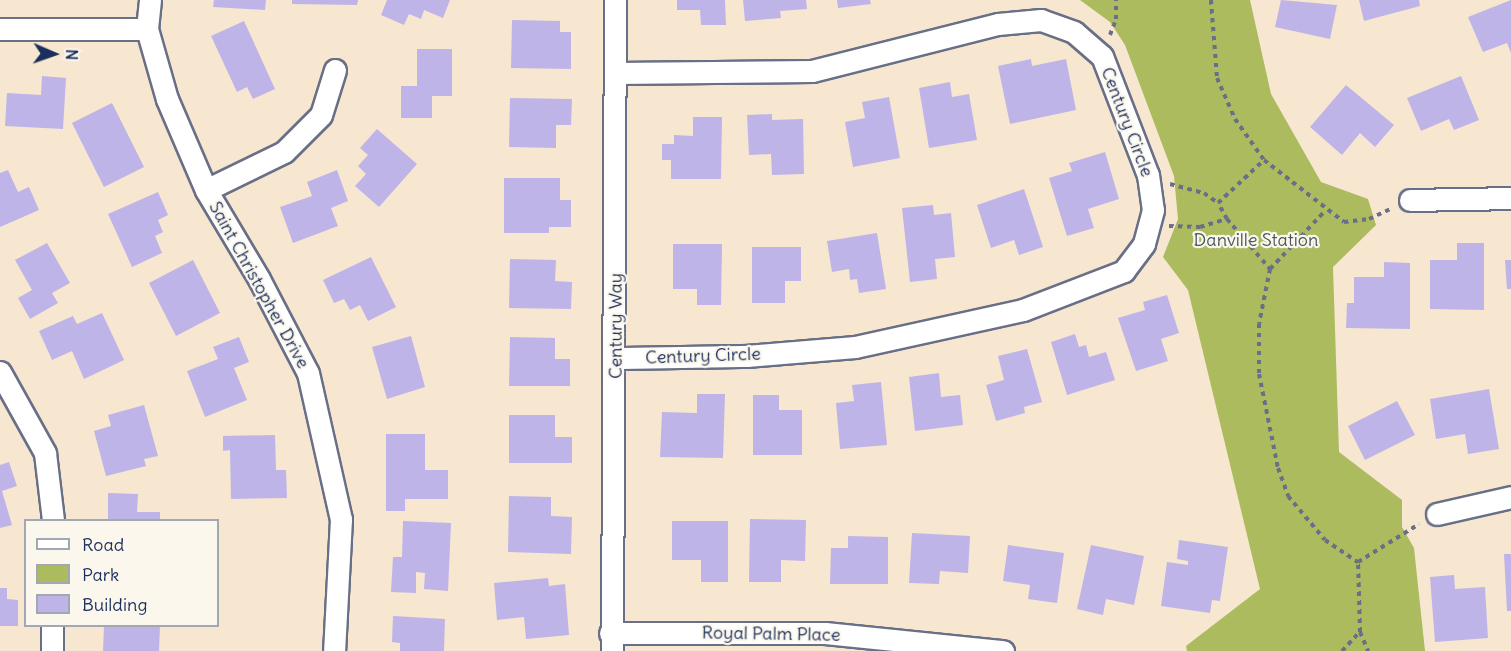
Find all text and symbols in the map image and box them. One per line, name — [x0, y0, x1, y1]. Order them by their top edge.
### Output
north arrow — [24, 24, 84, 84]
text: N — [62, 49, 82, 61]
street label: Century Circle — [1096, 64, 1158, 180]
street label: Saint Christopher Drive — [204, 198, 314, 372]
park label: Danville Station — [1194, 229, 1318, 251]
street label: Century Way — [605, 273, 627, 379]
street label: Century Circle — [645, 343, 761, 369]
legend — [24, 519, 219, 627]
text: Road — [82, 533, 124, 556]
text: Park — [82, 563, 119, 586]
text: Building — [82, 593, 147, 616]
street label: Royal Palm Place — [702, 622, 840, 646]

